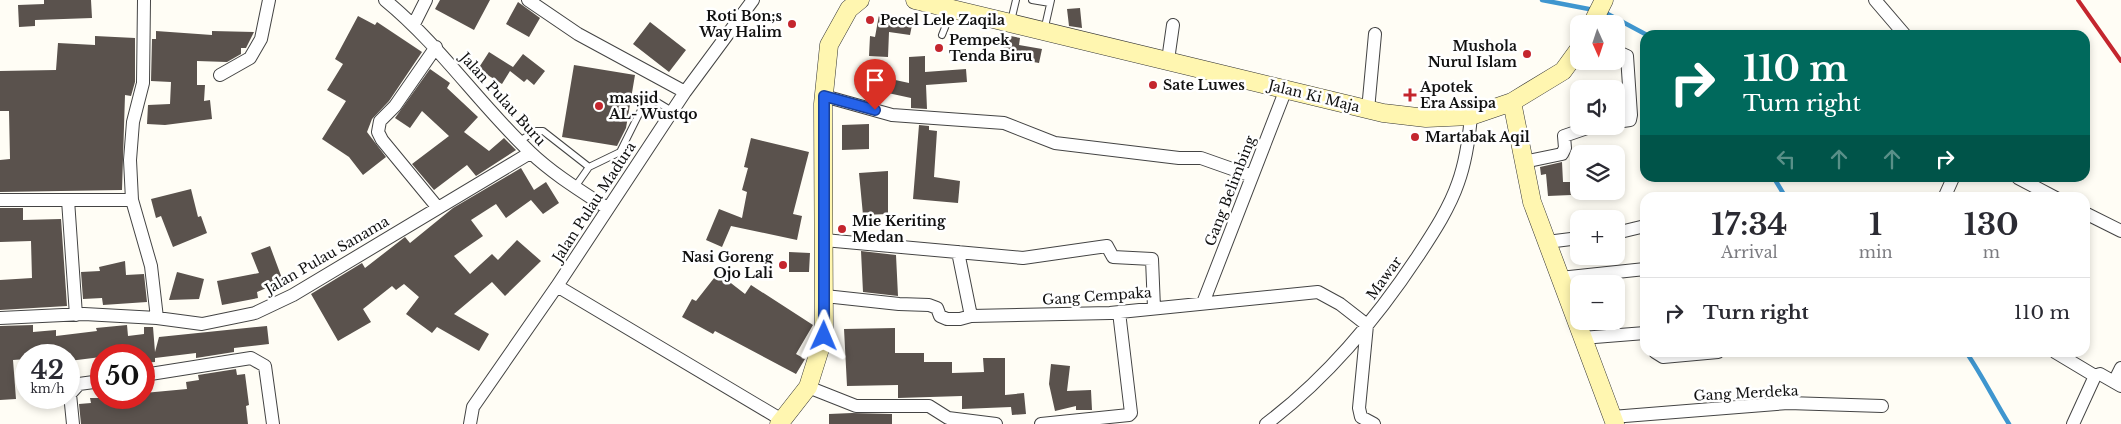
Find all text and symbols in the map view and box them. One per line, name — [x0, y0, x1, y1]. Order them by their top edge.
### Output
place label: Roti Bon;s Way Halim — [698, 7, 783, 41]
place label: Pecel Lele Zaqila — [880, 11, 1005, 29]
marker: Pecel Lele Zaqila — [864, 14, 876, 26]
north arrow — [1570, 15, 1625, 70]
map controls — [1570, 15, 1625, 330]
marker: Roti Bon;s Way Halim — [786, 18, 798, 30]
place label: Pempek Tenda Biru — [949, 31, 1032, 65]
place label: Mushola Nurul Islam — [1428, 37, 1518, 71]
marker: Pempek Tenda Biru — [933, 42, 945, 54]
street label: Jalan Pulau Buru — [455, 47, 550, 150]
text: 110 m — [1743, 47, 1848, 90]
marker: Mushola Nurul Islam — [1521, 48, 1533, 60]
icon: right — [1660, 50, 1725, 115]
pin — [854, 59, 896, 110]
icon: arrive — [861, 66, 889, 94]
street label: Jalan Ki Maja — [1265, 75, 1362, 116]
place label: Sate Luwes — [1163, 76, 1245, 94]
place label: Apotek Era Assipa — [1419, 78, 1496, 112]
marker: Sate Luwes — [1147, 79, 1159, 91]
button: sound — [1570, 80, 1625, 135]
place label: masjid AL- Wustqo — [608, 89, 698, 123]
marker: Apotek Era Assipa — [1404, 89, 1416, 101]
text: Turn right — [1743, 90, 1861, 117]
marker: masjid AL- Wustqo — [593, 100, 605, 112]
place label: Martabak Aqil — [1425, 128, 1530, 146]
marker: Martabak Aqil — [1409, 131, 1421, 143]
street label: Gang Belimbing — [1201, 133, 1260, 249]
street label: Jalan Pulau Madura — [547, 138, 640, 267]
button: layers — [1570, 145, 1625, 200]
icon: left — [1772, 145, 1800, 173]
icon: ahead — [1825, 145, 1853, 173]
icon: ahead — [1878, 145, 1906, 173]
icon: right — [1931, 145, 1959, 173]
text: 17:34 — [1711, 206, 1787, 243]
text: 1 — [1869, 206, 1882, 243]
text: 130 — [1964, 206, 2019, 243]
button: + — [1570, 210, 1625, 265]
street label: Jalan Pulau Sanama — [260, 212, 393, 299]
place label: Mie Keriting Medan — [852, 212, 946, 246]
marker: Mie Keriting Medan — [836, 223, 848, 235]
text: Arrival — [1721, 242, 1778, 262]
text: min — [1859, 242, 1892, 262]
text: m — [1983, 242, 2000, 262]
place label: Nasi Goreng Ojo Lali — [682, 248, 773, 282]
street label: Mawar — [1362, 253, 1406, 303]
marker: Nasi Goreng Ojo Lali — [777, 259, 789, 271]
button: − — [1570, 275, 1625, 330]
street label: Gang Cempaka — [1042, 283, 1153, 309]
icon: right — [1660, 299, 1688, 327]
text: Turn right — [1703, 301, 1809, 324]
text: 110 m — [2014, 301, 2070, 324]
position arrow — [797, 309, 849, 361]
speed limit sign: 50 — [90, 344, 155, 409]
text: 42 — [31, 355, 64, 386]
text: km/h — [30, 381, 65, 396]
street label: Gang Merdeka — [1693, 381, 1799, 405]

